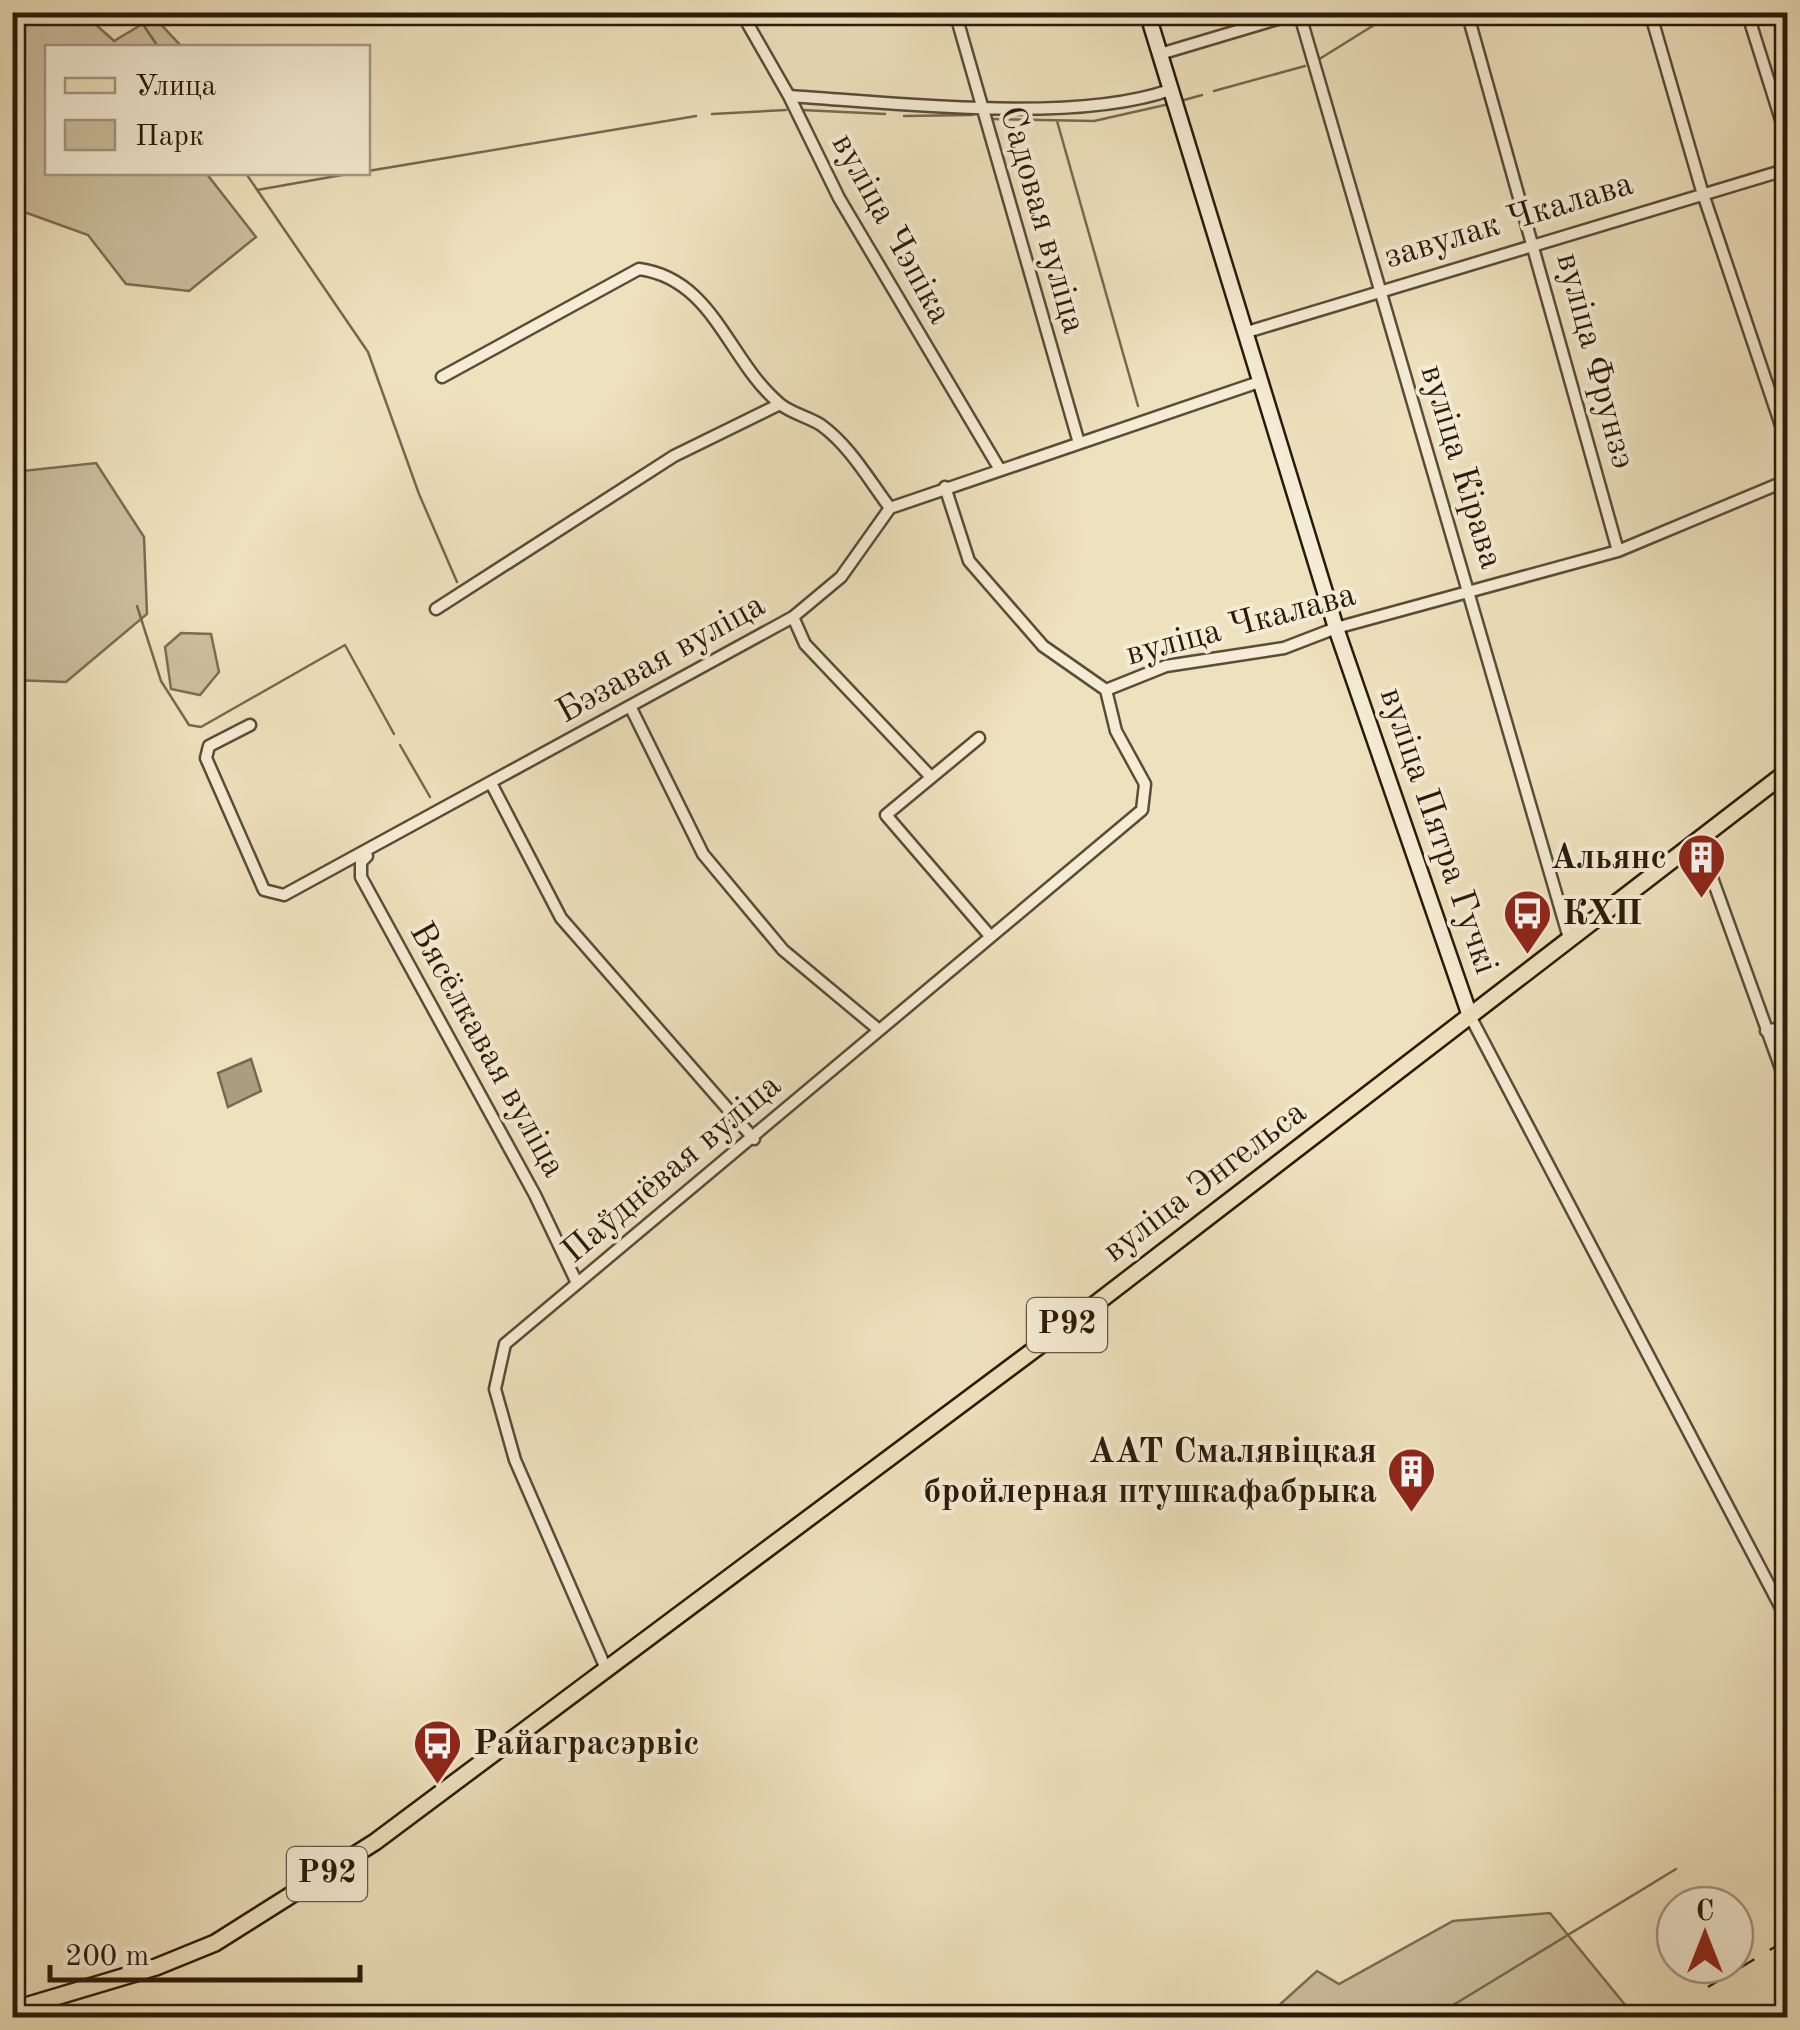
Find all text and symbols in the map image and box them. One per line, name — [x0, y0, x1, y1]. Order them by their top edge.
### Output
legend — [45, 45, 370, 175]
text: Улица — [135, 72, 217, 102]
street label: Садовая вуліца — [993, 103, 1091, 337]
text: Парк — [135, 122, 204, 152]
street label: вуліца Чэпіка — [824, 128, 958, 330]
street label: завулак Чкалава — [1381, 167, 1637, 275]
street label: вуліца Фрунзэ — [1549, 249, 1641, 473]
street label: вуліца Кірава — [1413, 361, 1509, 573]
street label: вуліца Чкалава — [1122, 578, 1360, 672]
street label: Бэзавая вуліца — [551, 587, 771, 731]
street label: вуліца Пятра Гучкі — [1373, 683, 1503, 979]
building icon: Альянс — [1676, 832, 1728, 900]
place label: Альянс — [1550, 841, 1667, 876]
bus stop icon: КХП — [1501, 888, 1553, 956]
place label: КХП — [1562, 897, 1642, 932]
street label: Вясёлкавая вуліца — [403, 917, 571, 1183]
street label: Паўднёвая вуліца — [556, 1068, 788, 1270]
street label: вуліца Энгельса — [1097, 1094, 1313, 1270]
road number: Р92 — [1027, 1298, 1107, 1352]
place label: ААТ Смалявіцкая бройлерная птушкафабрыка — [924, 1435, 1377, 1510]
building icon: ААТ Смалявіцкая бройлерная птушкафабрыка — [1386, 1446, 1438, 1514]
bus stop icon: Райаграсэрвіс — [412, 1718, 464, 1786]
place label: Райаграсэрвіс — [473, 1727, 700, 1762]
road number: Р92 — [287, 1847, 367, 1901]
north arrow — [1655, 1885, 1755, 1985]
text: С — [1696, 1898, 1714, 1927]
scale bar — [50, 1920, 360, 1982]
text: 200 m — [65, 1942, 149, 1972]

